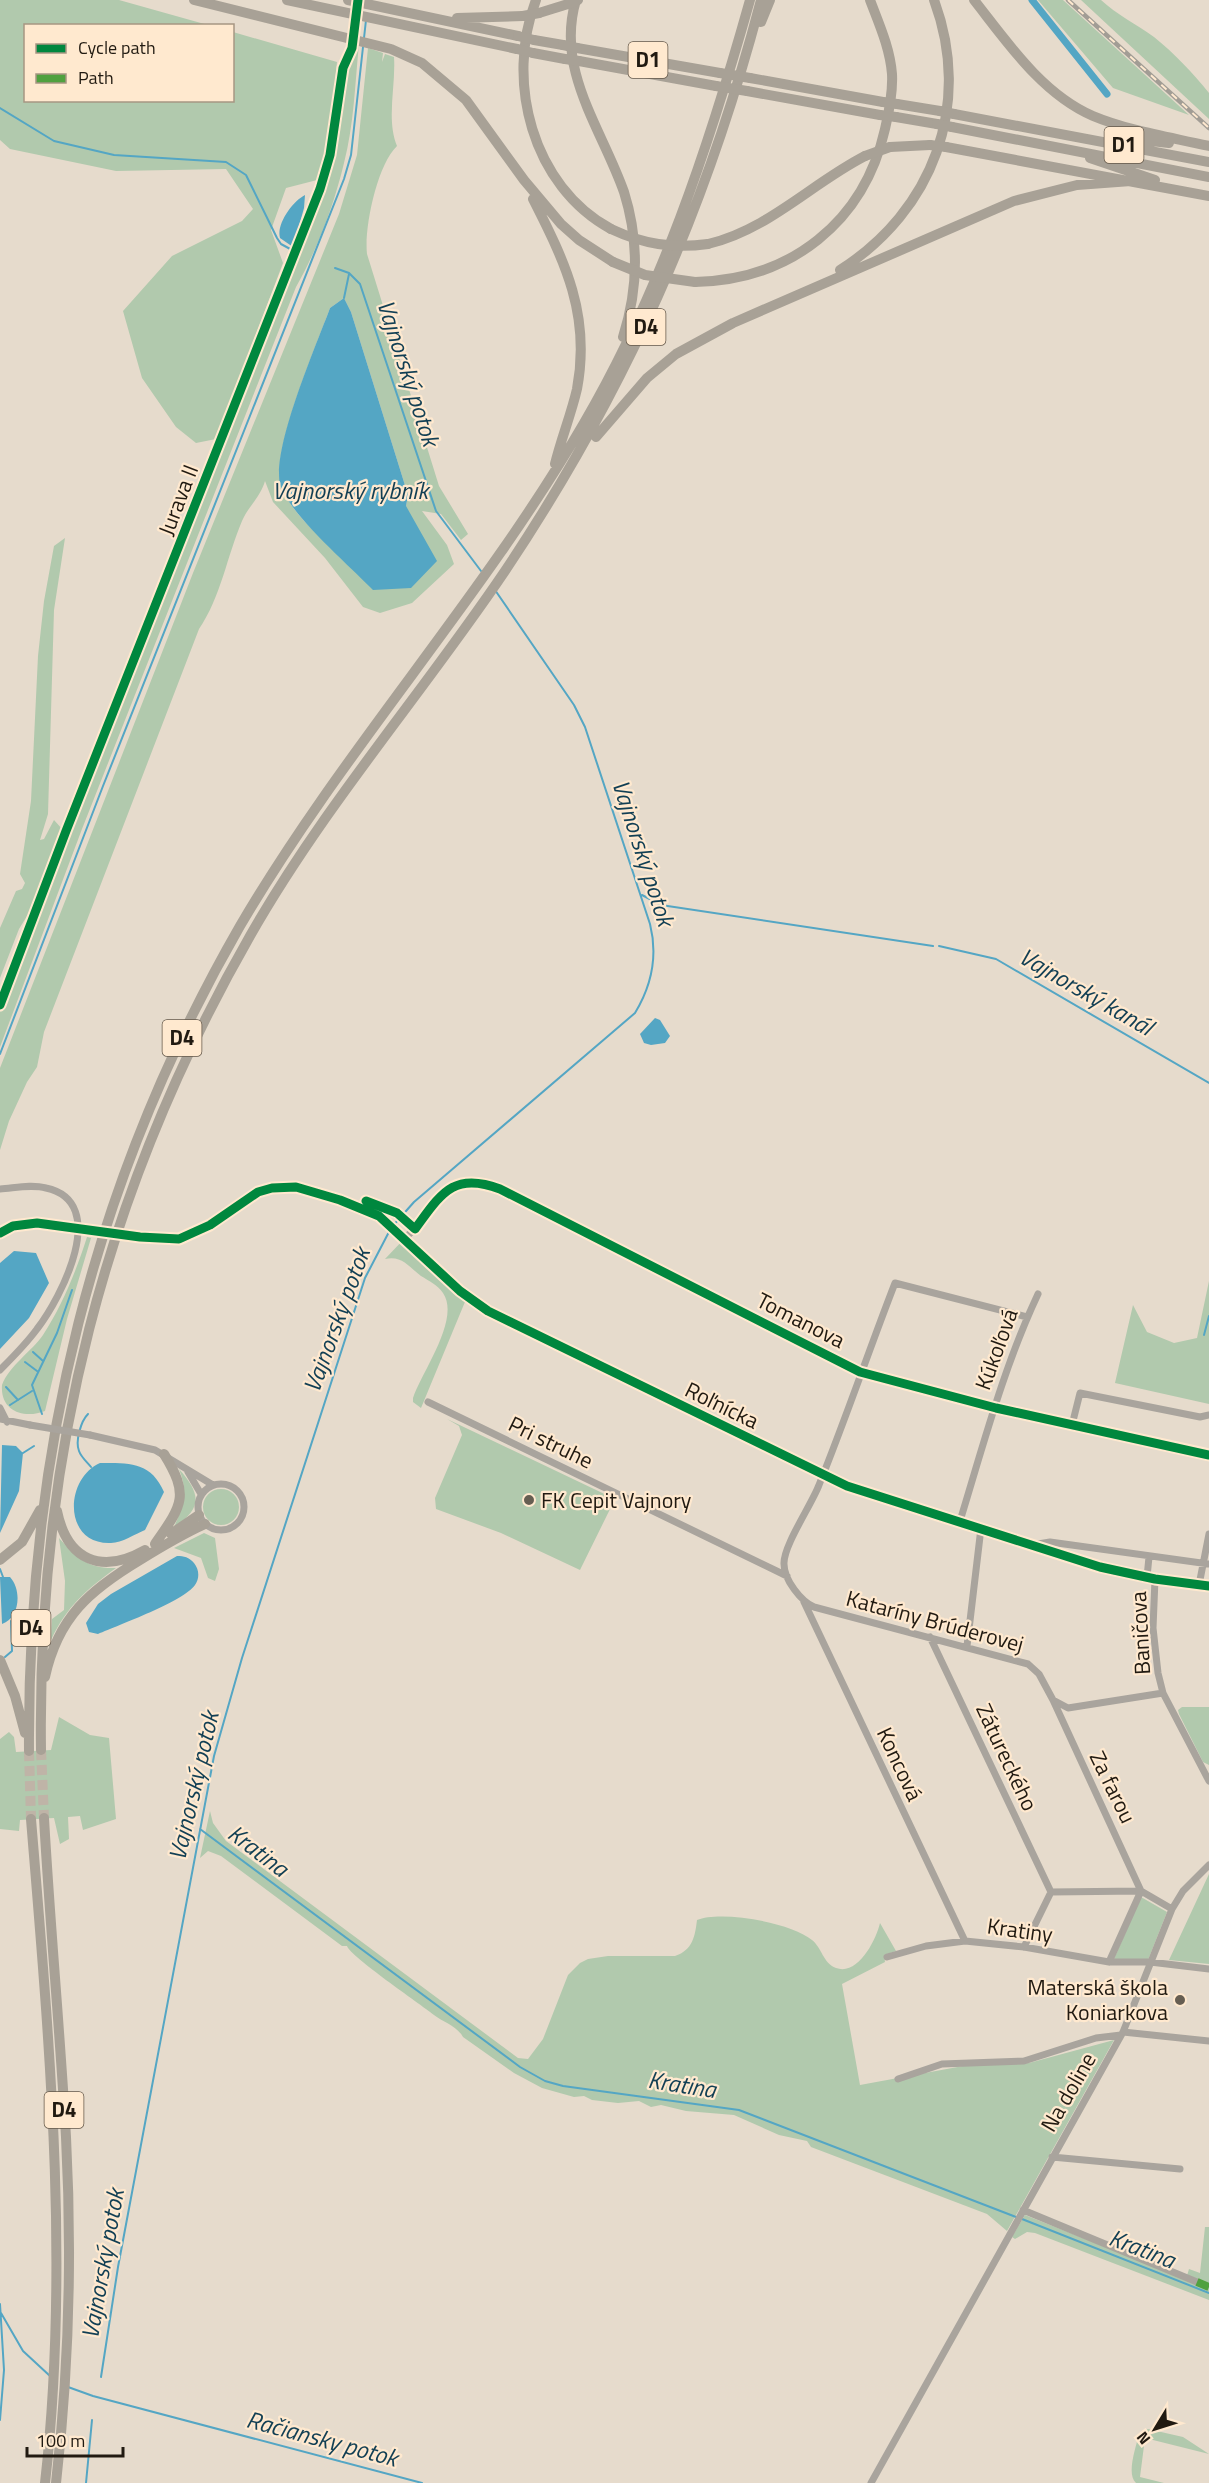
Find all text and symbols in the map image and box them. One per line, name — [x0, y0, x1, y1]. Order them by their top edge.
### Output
legend — [24, 24, 234, 102]
text: Cycle path — [78, 34, 156, 61]
road number: D1 — [628, 42, 668, 78]
text: Path — [78, 64, 114, 91]
road number: D1 — [1104, 127, 1144, 163]
water label: Vajnorský potok — [368, 295, 451, 454]
road number: D4 — [626, 309, 666, 345]
street label: Jurava II — [149, 460, 207, 540]
water label: Vajnorský rybník — [272, 472, 431, 508]
water label: Vajnorský potok — [603, 775, 686, 934]
water label: Vajnorský kanál — [1013, 938, 1163, 1045]
road number: D4 — [162, 1020, 201, 1056]
water label: Vajnorský potok — [293, 1239, 380, 1397]
street label: Tomanova — [751, 1283, 851, 1357]
street label: Kúkoľová — [966, 1304, 1026, 1394]
street label: Roľnícka — [679, 1372, 765, 1438]
street label: Pri struhe — [503, 1407, 599, 1477]
place label: FK Cepit Vajnory — [541, 1483, 692, 1517]
marker: FK Cepit Vajnory — [522, 1493, 536, 1507]
street label: Kataríny Brúderovej — [842, 1581, 1028, 1661]
street label: Baničova — [1121, 1590, 1159, 1676]
road number: D4 — [12, 1610, 51, 1646]
street label: Zátureckého — [967, 1698, 1047, 1816]
water label: Vajnorský potok — [158, 1705, 228, 1864]
street label: Koncová — [868, 1721, 932, 1807]
street label: Za farou — [1081, 1745, 1145, 1829]
water label: Kratina — [220, 1815, 298, 1886]
street label: Kratiny — [985, 1909, 1055, 1951]
place label: Materská škola Koniarkova — [1027, 1970, 1168, 2029]
marker: Materská škola Koniarkova — [1173, 1993, 1187, 2007]
street label: Na doline — [1032, 2046, 1104, 2138]
water label: Kratina — [646, 2061, 721, 2107]
road number: D4 — [44, 2092, 84, 2128]
water label: Vajnorský potok — [71, 2183, 133, 2342]
water label: Kratina — [1104, 2219, 1183, 2278]
north arrow — [1125, 2399, 1185, 2459]
water label: Račiansky potok — [243, 2401, 405, 2476]
scale bar — [27, 2420, 123, 2458]
text: N — [1130, 2426, 1156, 2450]
text: 100 m — [36, 2427, 85, 2454]

